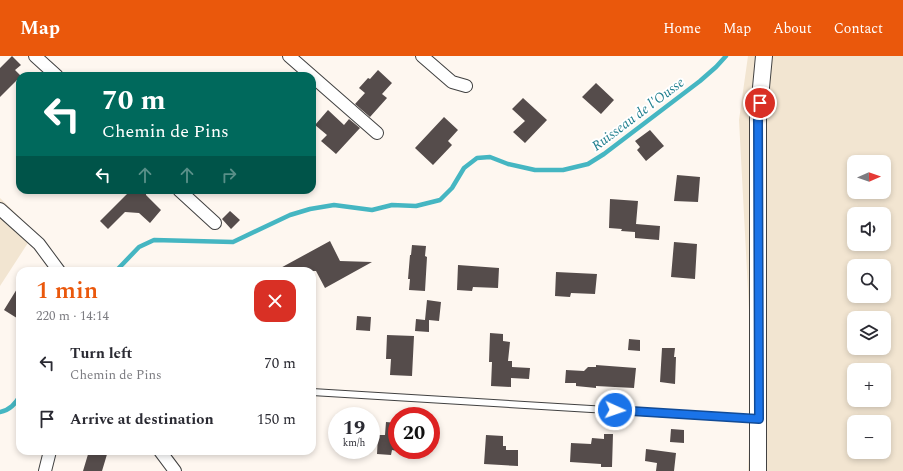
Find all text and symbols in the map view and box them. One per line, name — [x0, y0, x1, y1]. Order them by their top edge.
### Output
text: Map — [20, 14, 60, 43]
text: Home — [663, 18, 701, 39]
text: Map — [723, 18, 751, 39]
text: About — [773, 18, 812, 39]
text: Contact — [834, 18, 883, 39]
water label: Ruisseau de l'Ousse — [587, 72, 689, 156]
text: 70 m — [102, 79, 166, 122]
pin — [743, 86, 777, 120]
icon: left — [36, 88, 88, 140]
icon: arrive — [749, 92, 771, 114]
text: Chemin de Pins — [102, 118, 229, 145]
north arrow — [847, 155, 891, 199]
map controls — [847, 155, 891, 459]
icon: left — [92, 164, 114, 186]
icon: ahead — [134, 164, 156, 186]
icon: ahead — [176, 164, 198, 186]
icon: right — [218, 164, 240, 186]
button: sound — [847, 207, 891, 251]
button: search — [847, 259, 891, 303]
text: 1 min — [36, 273, 98, 309]
button: close — [254, 280, 296, 322]
text: 220 m · 14:14 — [36, 306, 109, 326]
button: layers — [847, 311, 891, 355]
text: Turn left — [70, 342, 132, 365]
icon: left — [36, 352, 58, 374]
text: 70 m — [264, 352, 296, 375]
button: + — [847, 363, 891, 407]
text: Chemin de Pins — [70, 365, 162, 385]
position arrow — [594, 389, 636, 431]
speed limit sign: 20 — [388, 407, 440, 459]
icon: arrive — [36, 408, 58, 430]
text: Arrive at destination — [70, 408, 214, 431]
text: 150 m — [257, 408, 296, 431]
text: 19 — [343, 413, 365, 443]
button: − — [847, 415, 891, 459]
text: km/h — [343, 435, 365, 451]

